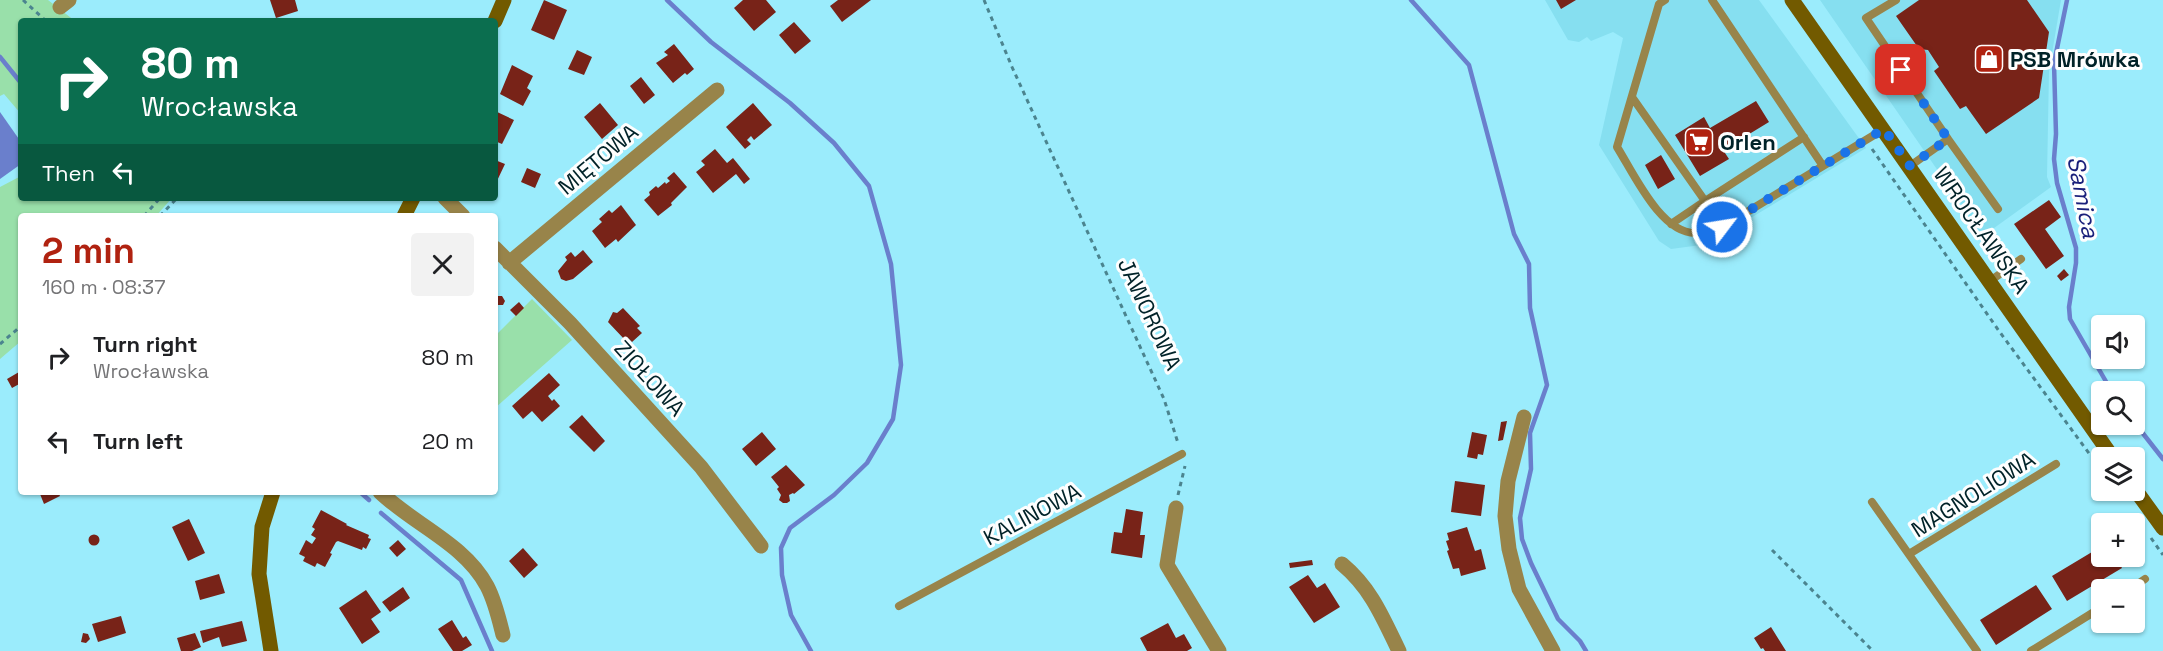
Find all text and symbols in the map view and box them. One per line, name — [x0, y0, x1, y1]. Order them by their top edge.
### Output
text: 80 m — [141, 37, 240, 90]
icon: right — [42, 42, 120, 120]
shop icon: PSB Mrówka — [1973, 43, 2005, 75]
pin — [1875, 44, 1926, 95]
place label: PSB Mrówka — [2010, 45, 2140, 73]
icon: arrive — [1884, 53, 1917, 86]
text: Wrocławska — [141, 89, 298, 124]
street label: MIĘTOWA — [552, 117, 644, 201]
supermarket icon: Orlen — [1683, 126, 1715, 158]
place label: Orlen — [1720, 128, 1776, 156]
water label: Samica — [2060, 153, 2107, 241]
icon: left — [107, 156, 140, 189]
text: Then — [42, 159, 95, 187]
street label: WROCŁAWSKA — [1928, 161, 2036, 299]
position arrow — [1690, 195, 1754, 259]
text: 2 min — [42, 228, 135, 274]
button: close — [411, 233, 474, 296]
street label: JAWOROWA — [1112, 253, 1188, 375]
text: 160 m · 08:37 — [42, 274, 165, 300]
map controls — [2091, 315, 2145, 633]
button: sound — [2091, 315, 2145, 369]
text: Turn right — [93, 330, 198, 358]
street label: ZIOŁOWA — [609, 334, 691, 422]
icon: right — [42, 341, 75, 374]
text: 80 m — [422, 343, 474, 371]
text: Wrocławska — [93, 358, 209, 384]
button: search — [2091, 381, 2145, 435]
icon: left — [42, 425, 75, 458]
text: Turn left — [93, 427, 183, 455]
text: 20 m — [422, 427, 474, 455]
street label: MAGNOLIOWA — [1906, 445, 2040, 543]
button: layers — [2091, 447, 2145, 501]
street label: KALINOWA — [978, 477, 1086, 551]
button: + — [2091, 513, 2145, 567]
button: − — [2091, 579, 2145, 633]

